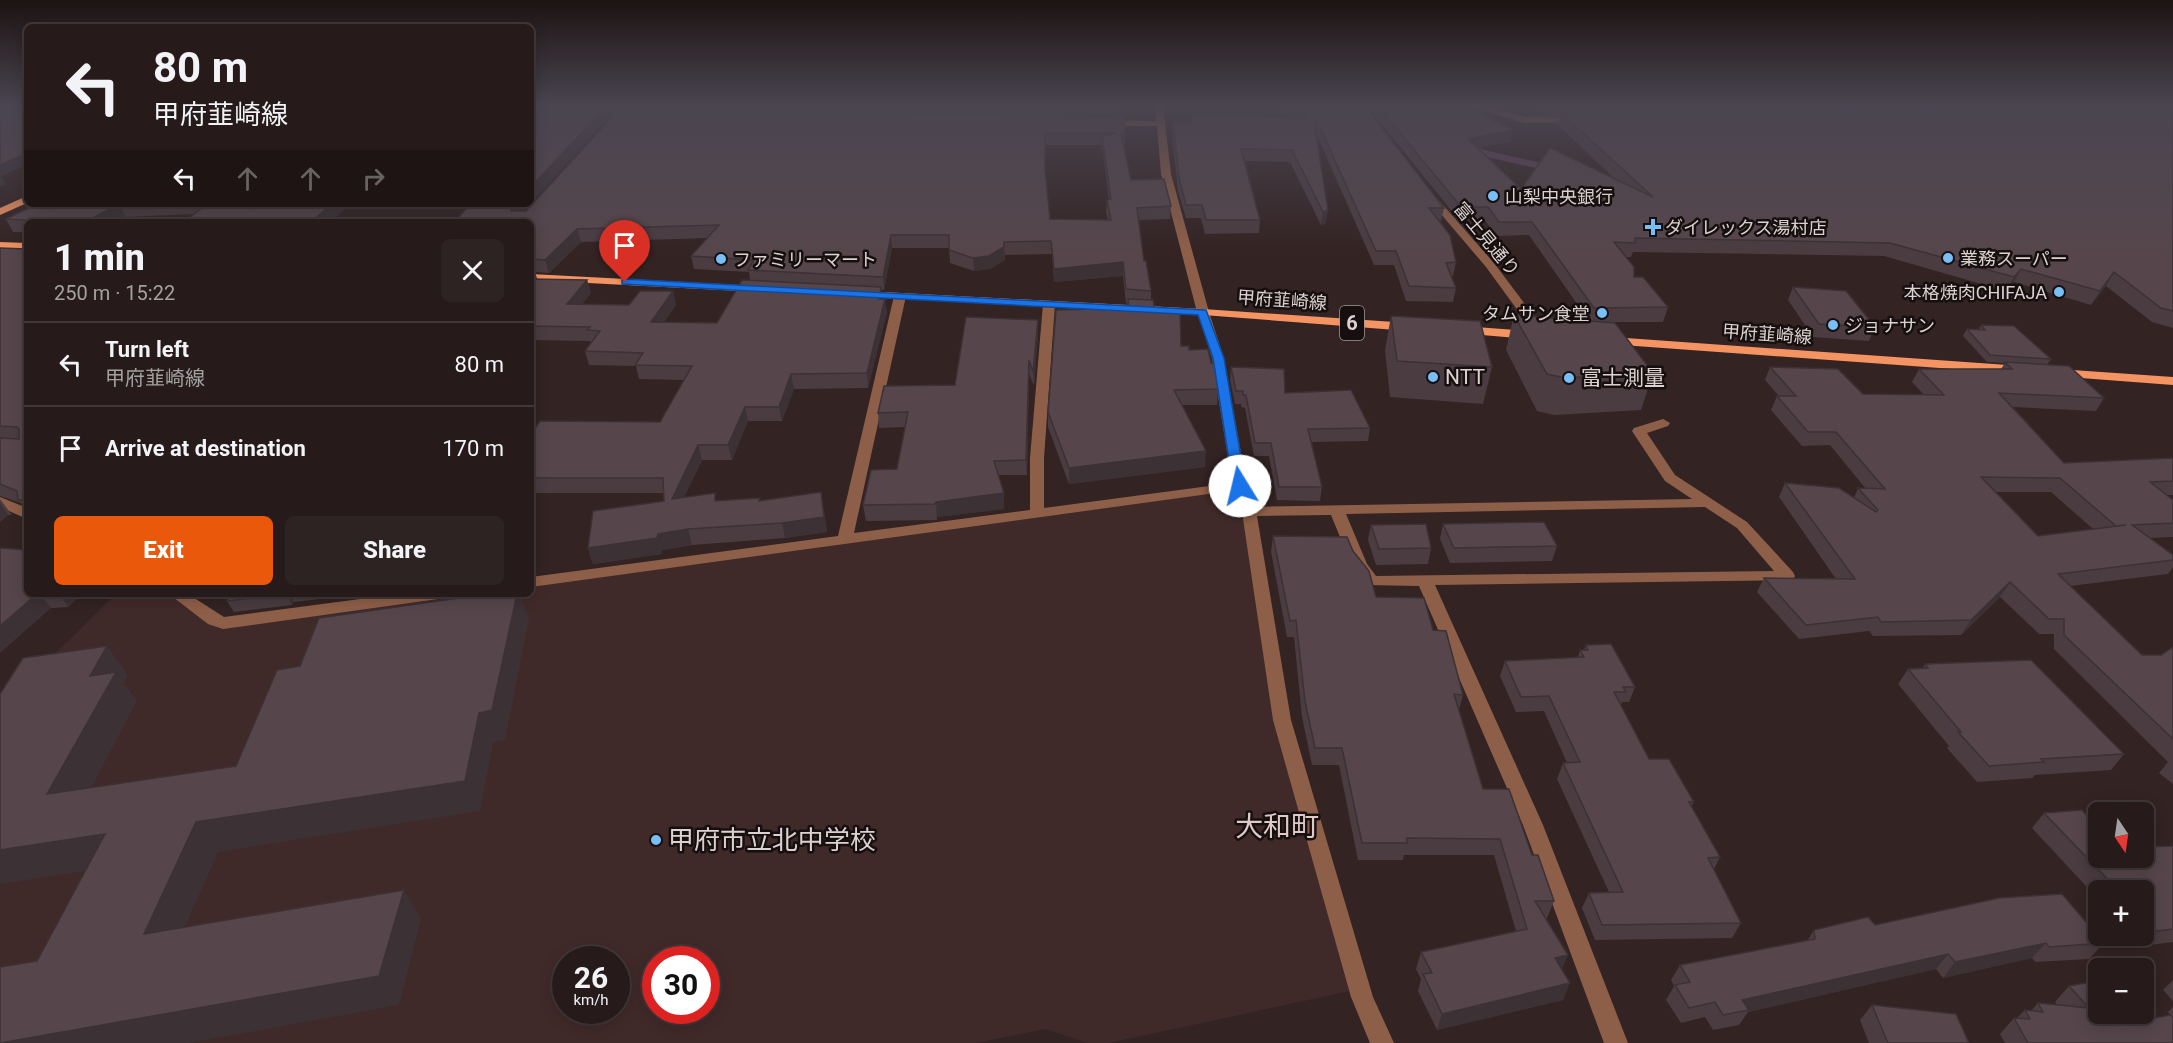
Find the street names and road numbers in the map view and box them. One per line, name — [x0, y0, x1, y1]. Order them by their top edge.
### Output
street label: 富士見通り — [1450, 198, 1524, 280]
street label: 甲府韮崎線 — [1236, 286, 1328, 314]
road number: 6 — [1340, 306, 1364, 340]
street label: 甲府韮崎線 — [1721, 320, 1813, 348]

